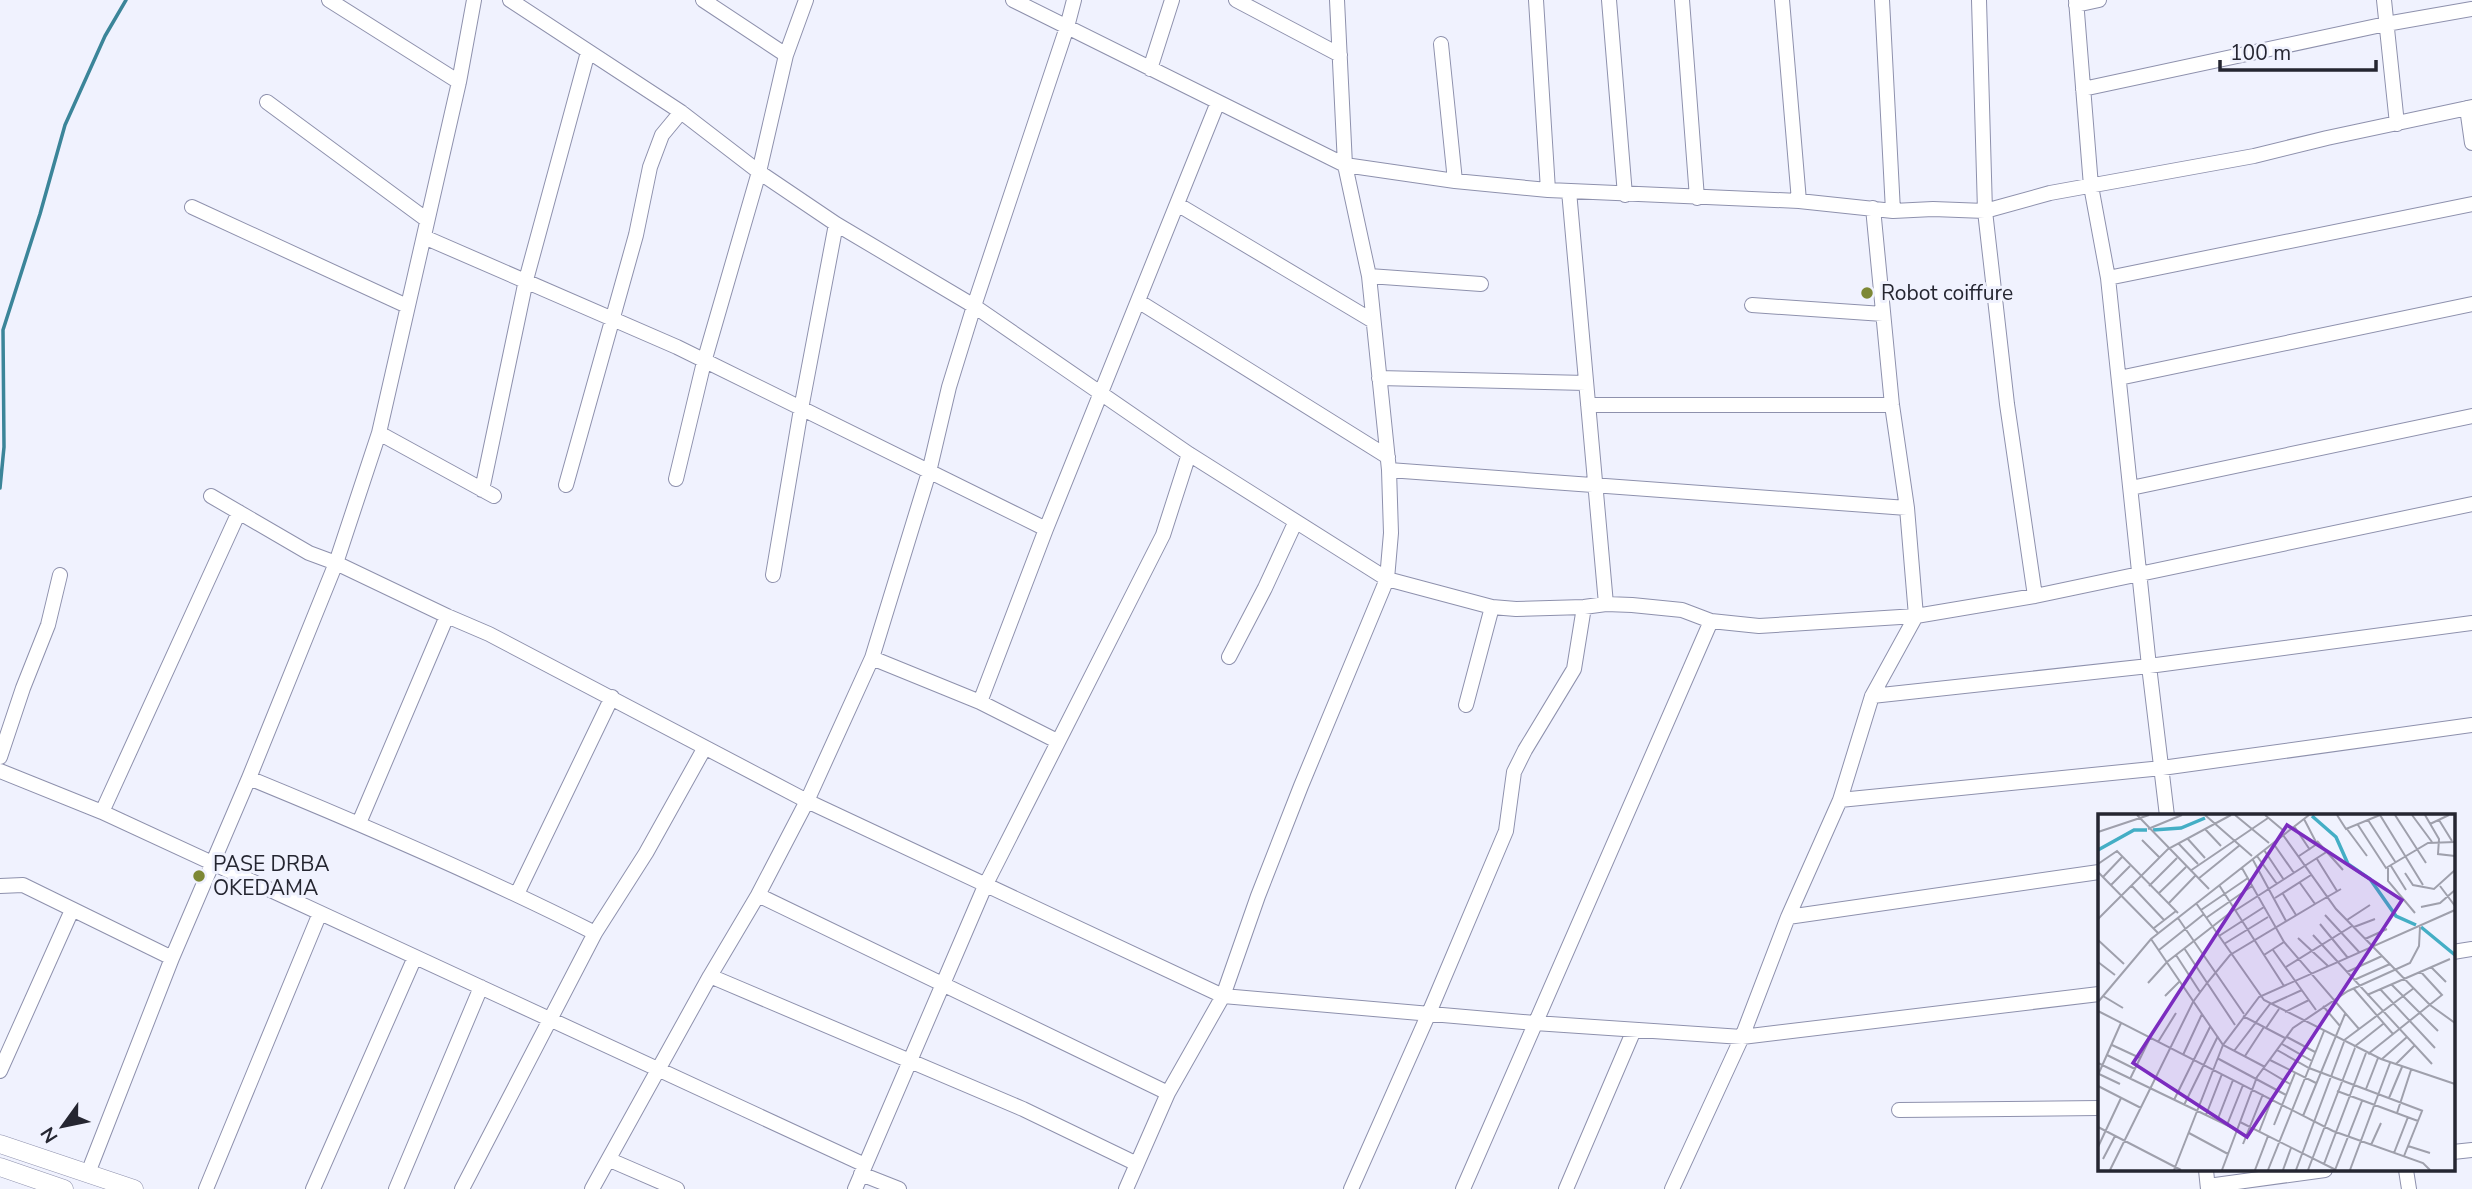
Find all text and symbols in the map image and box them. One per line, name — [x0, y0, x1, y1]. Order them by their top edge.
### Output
scale bar — [2220, 28, 2376, 72]
text: 100 m — [2230, 39, 2291, 67]
place label: Robot coiffure — [1881, 279, 2013, 307]
marker: Robot coiffure — [1859, 285, 1875, 301]
inset map — [2098, 814, 2454, 1172]
place label: PASE DRBA OKEDAMA — [213, 850, 330, 902]
marker: PASE DRBA OKEDAMA — [191, 868, 207, 884]
north arrow — [28, 1091, 98, 1161]
text: N — [35, 1122, 64, 1148]

